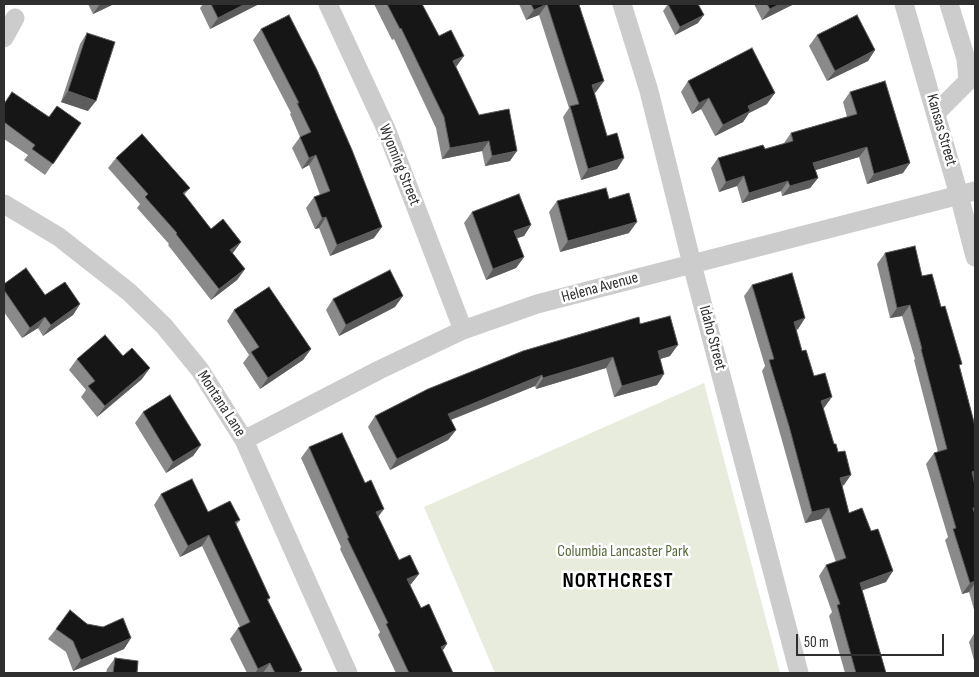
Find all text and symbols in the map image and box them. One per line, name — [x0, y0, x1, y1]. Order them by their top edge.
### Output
street label: Kansas Street — [922, 92, 960, 168]
street label: Wyoming Street — [374, 122, 424, 208]
street label: Helena Avenue — [560, 269, 640, 307]
street label: Idaho Street — [694, 304, 730, 372]
street label: Montana Lane — [193, 367, 249, 441]
park label: Columbia Lancaster Park — [557, 542, 689, 562]
district label: NORTHCREST — [561, 569, 675, 595]
scale bar — [799, 624, 946, 656]
text: 50 m — [804, 633, 829, 652]

